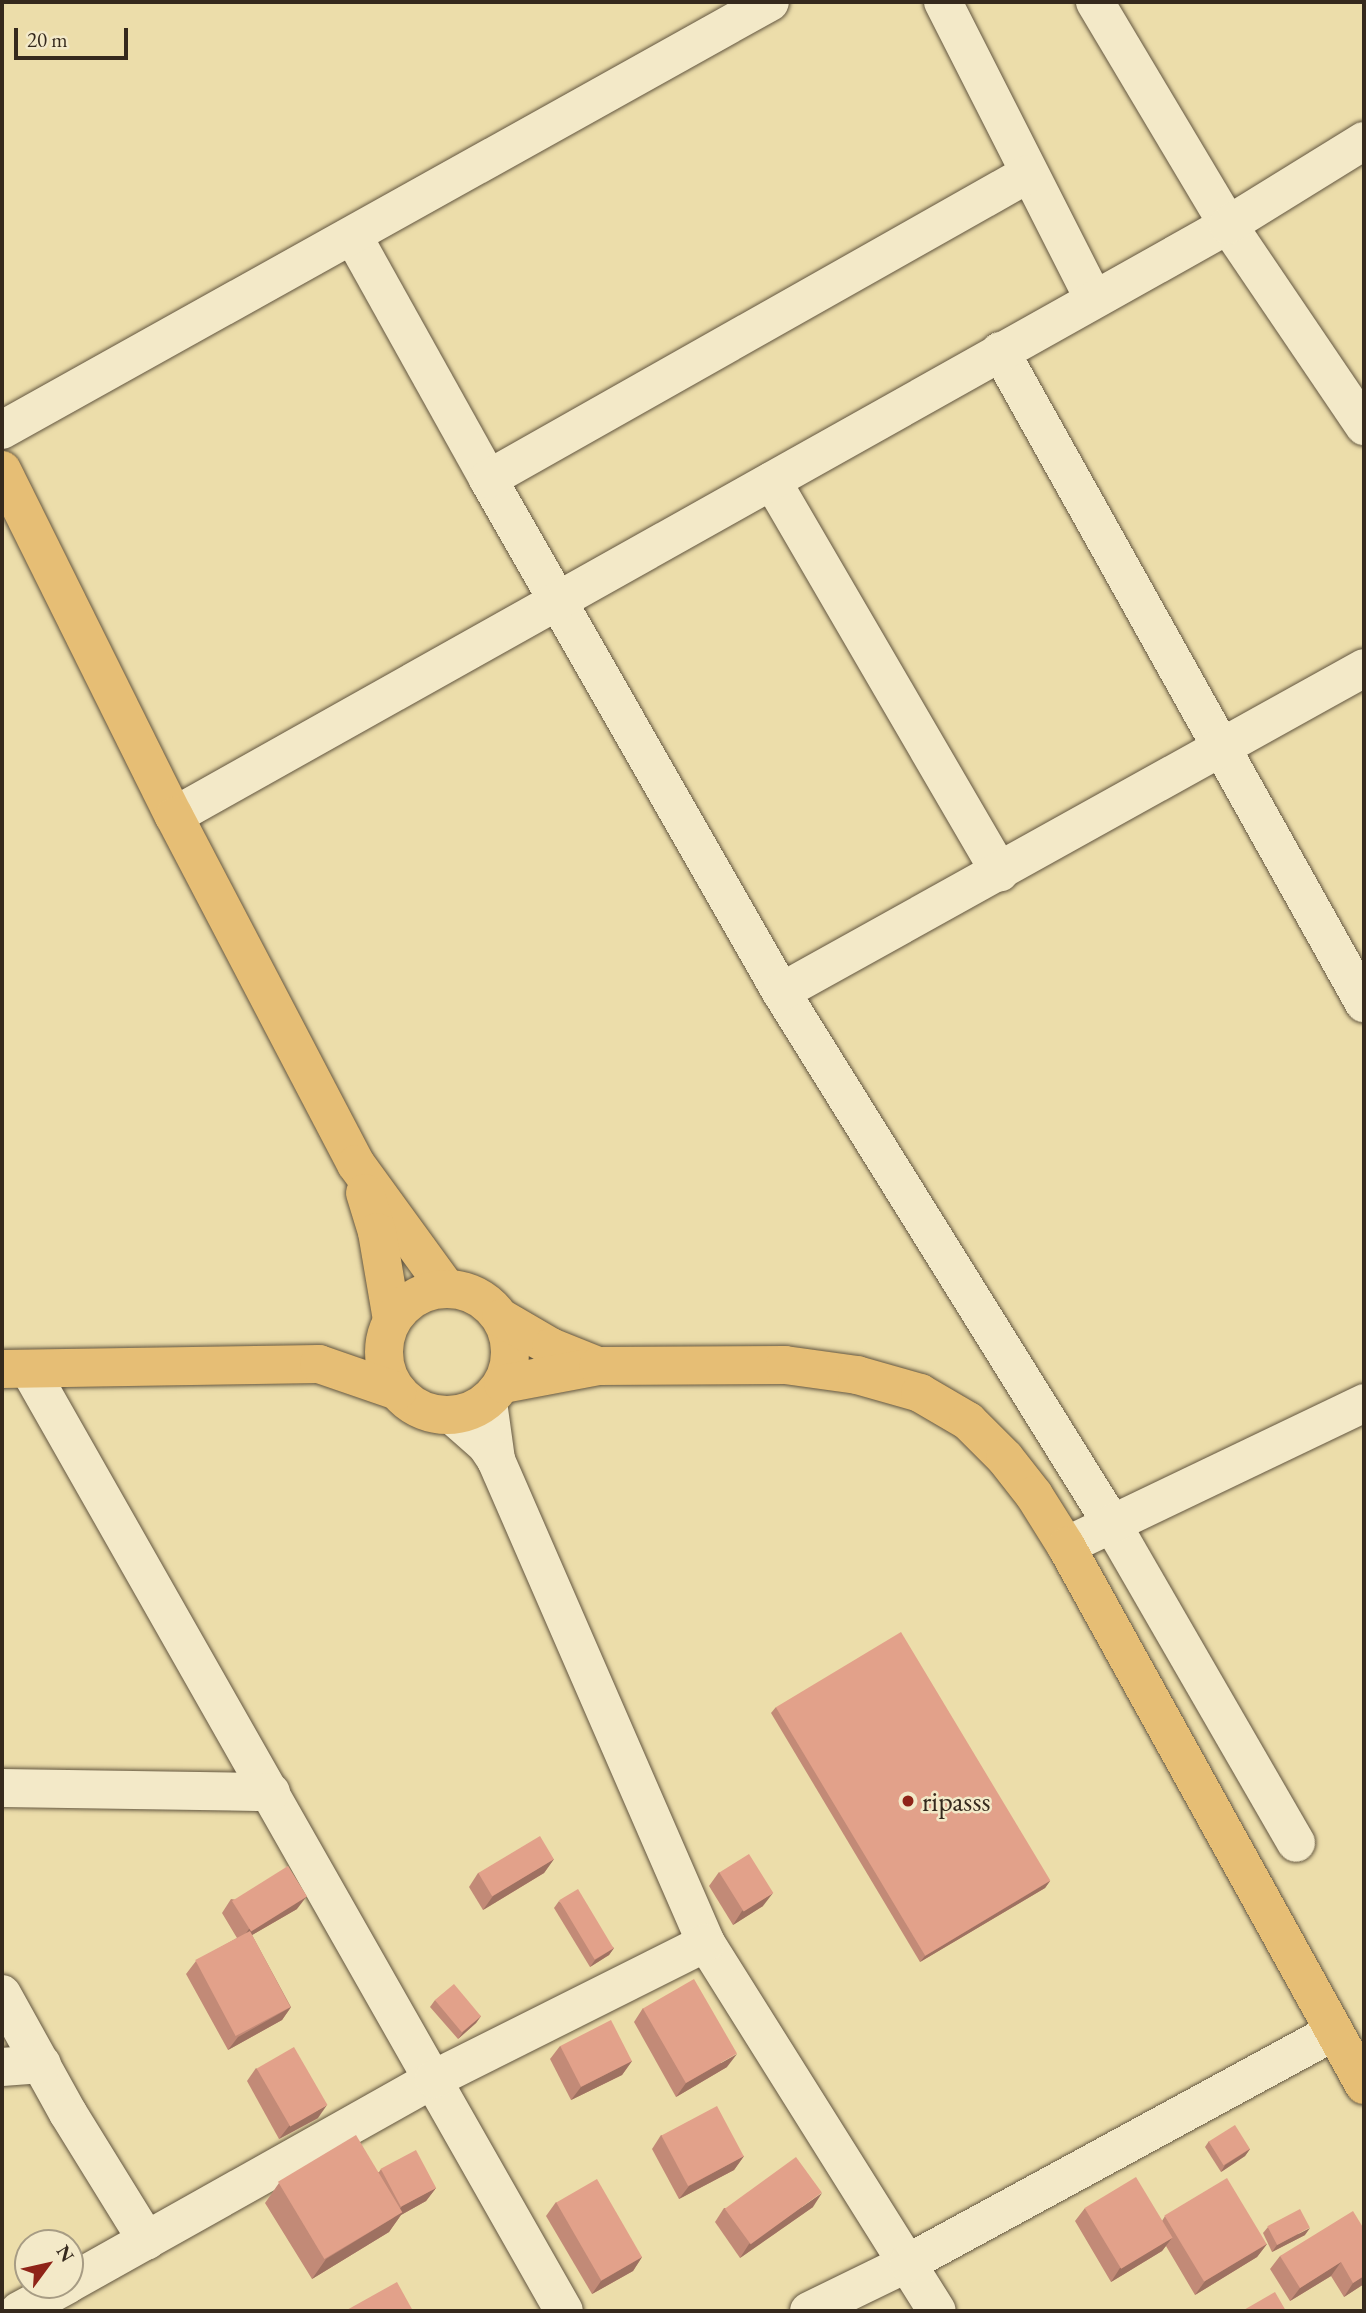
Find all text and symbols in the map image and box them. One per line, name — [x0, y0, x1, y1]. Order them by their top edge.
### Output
scale bar — [18, 14, 131, 58]
text: 20 m — [27, 26, 68, 53]
place label: ripasss — [922, 1784, 990, 1818]
marker: ripasss — [900, 1793, 916, 1809]
north arrow — [14, 2229, 84, 2299]
text: N — [51, 2240, 80, 2267]

